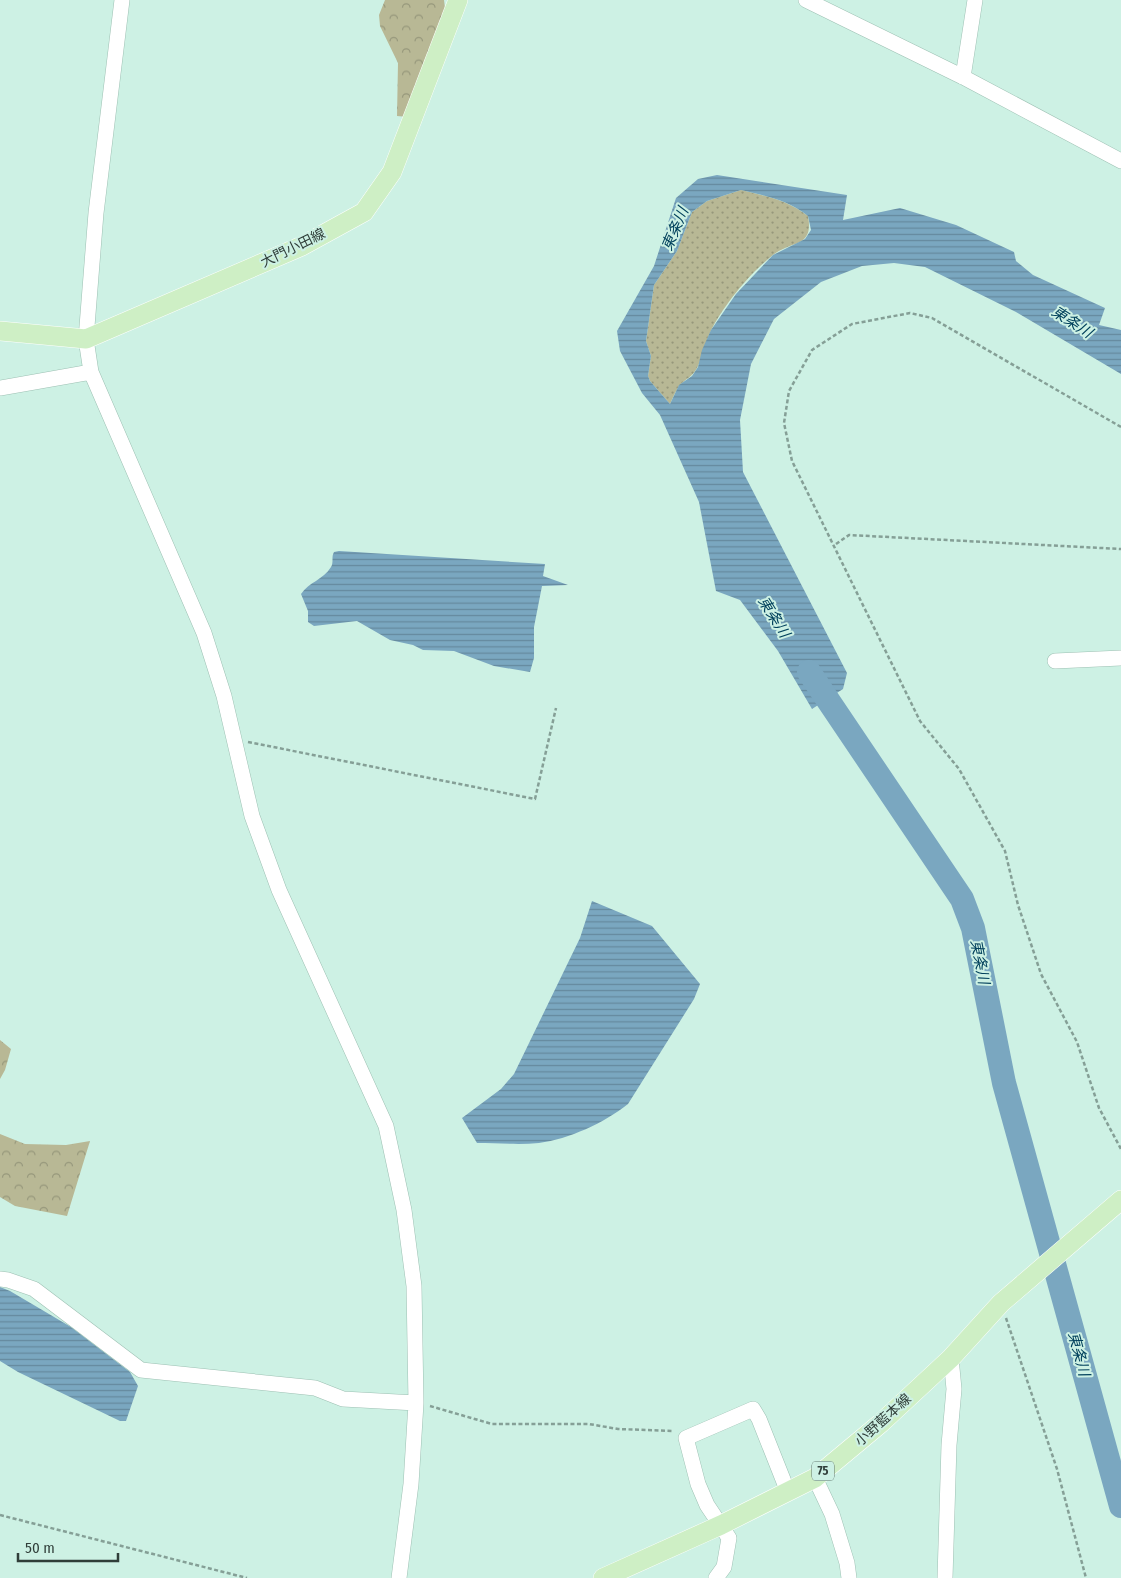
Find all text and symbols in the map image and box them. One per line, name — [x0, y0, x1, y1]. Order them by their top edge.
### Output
water label: 東条川 — [658, 203, 693, 253]
street label: 大門小田線 — [258, 225, 328, 271]
water label: 東条川 — [1048, 302, 1097, 343]
water label: 東条川 — [754, 593, 795, 643]
water label: 東条川 — [967, 938, 994, 988]
water label: 東条川 — [1064, 1330, 1094, 1380]
street label: 小野藍本線 — [851, 1390, 915, 1450]
road number: 75 — [812, 1462, 834, 1480]
scale bar — [18, 1530, 118, 1562]
text: 50 m — [25, 1539, 55, 1557]

